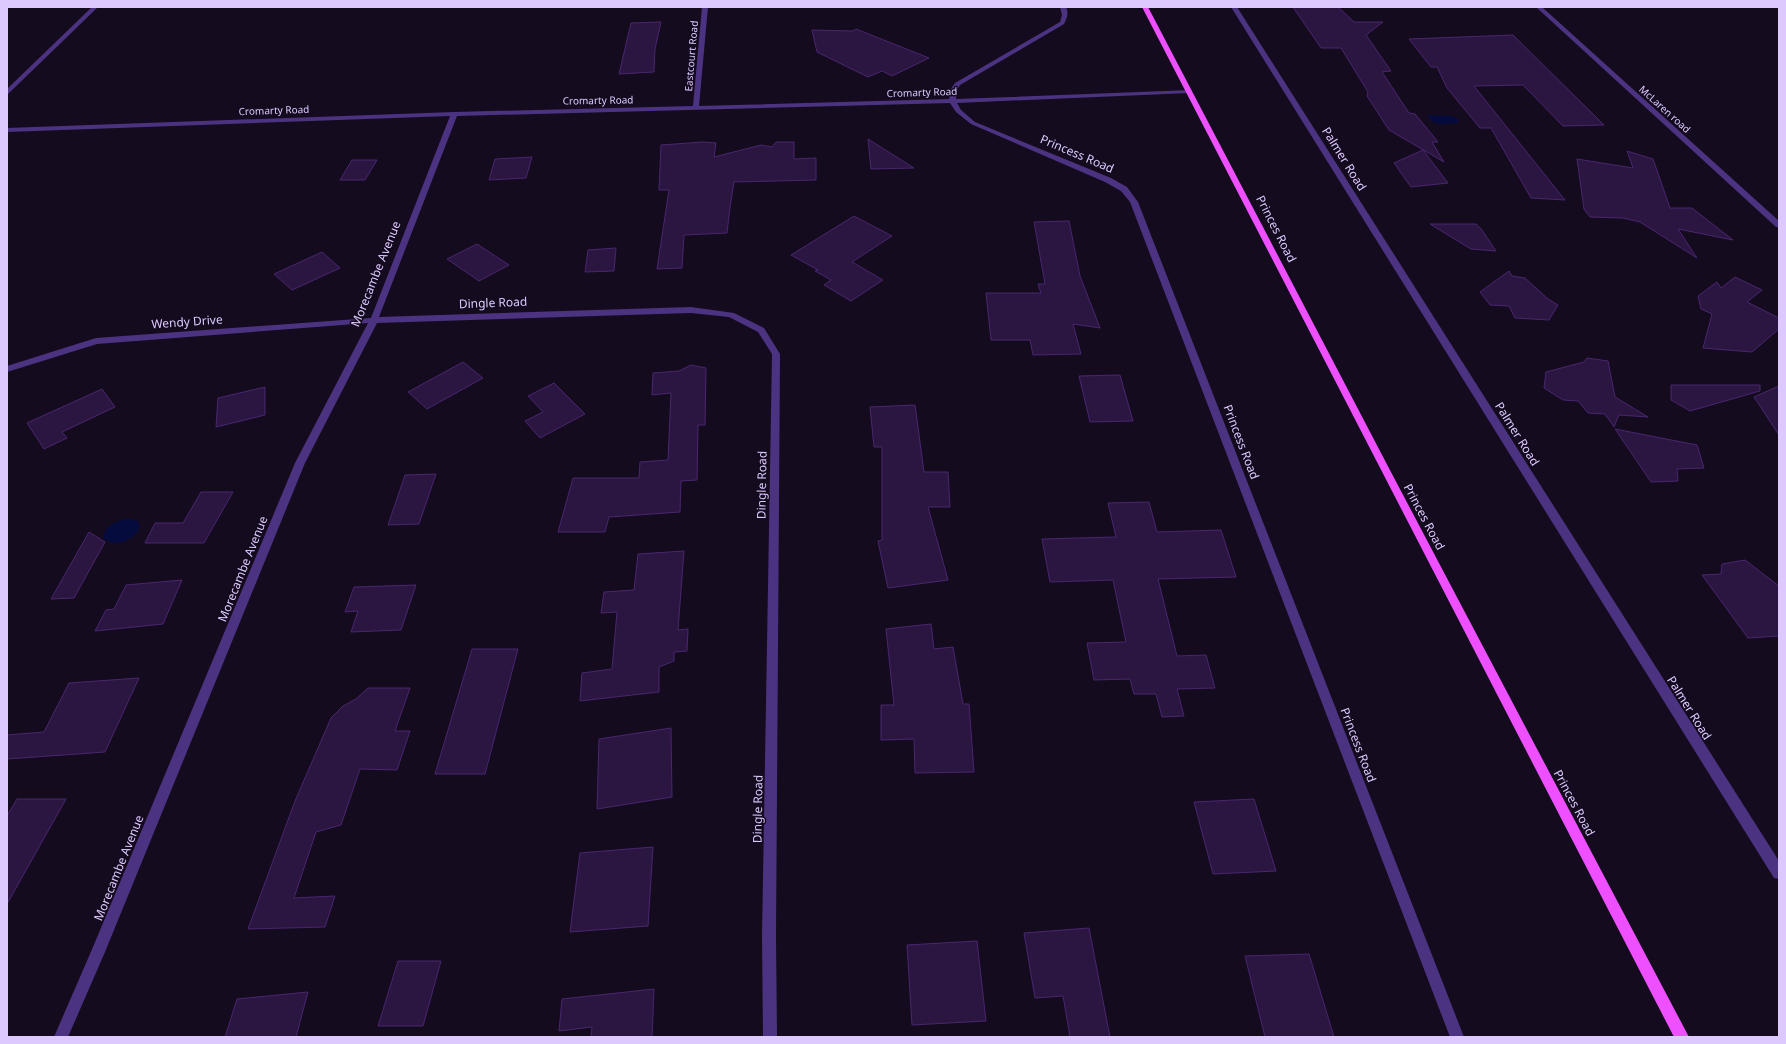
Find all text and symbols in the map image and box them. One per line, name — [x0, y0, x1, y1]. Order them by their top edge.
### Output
street label: Eastcourt Road — [681, 20, 701, 92]
street label: McLaren road — [1636, 82, 1694, 136]
street label: Cromarty Road — [886, 84, 958, 100]
street label: Cromarty Road — [563, 92, 633, 108]
street label: Cromarty Road — [238, 102, 310, 118]
street label: Palmer Road — [1318, 124, 1371, 194]
street label: Princess Road — [1038, 130, 1117, 177]
street label: Princes Road — [1252, 192, 1301, 265]
street label: Morecambe Avenue — [347, 218, 405, 329]
street label: Dingle Road — [458, 293, 528, 312]
street label: Wendy Drive — [151, 311, 223, 332]
street label: Palmer Road — [1491, 399, 1544, 469]
street label: Princess Road — [1219, 402, 1264, 482]
street label: Dingle Road — [752, 451, 771, 519]
street label: Princes Road — [1400, 481, 1449, 553]
street label: Morecambe Avenue — [214, 513, 272, 624]
street label: Palmer Road — [1663, 673, 1716, 743]
street label: Princess Road — [1336, 705, 1381, 785]
street label: Princes Road — [1550, 767, 1599, 839]
street label: Dingle Road — [748, 775, 767, 843]
street label: Morecambe Avenue — [90, 812, 148, 923]

